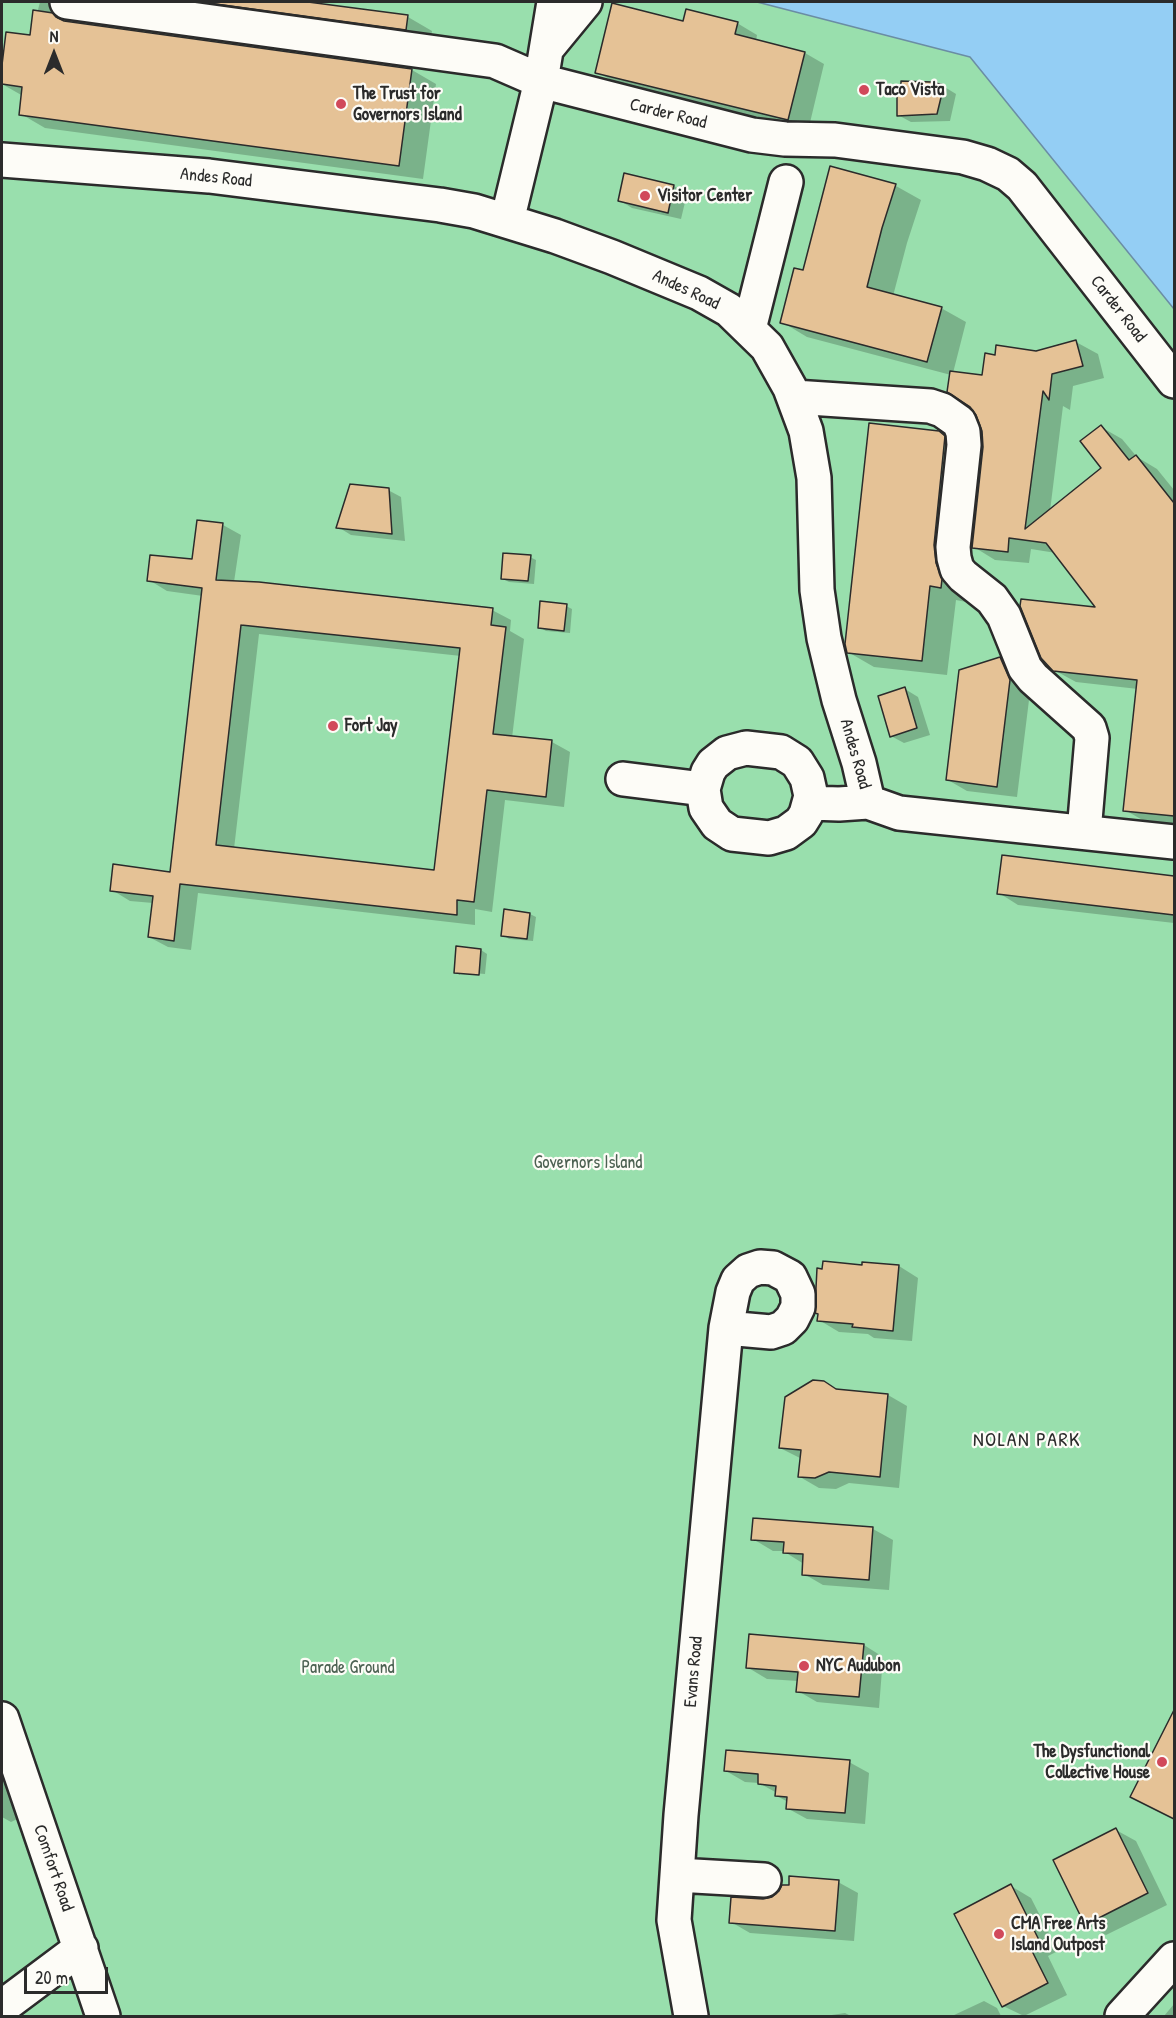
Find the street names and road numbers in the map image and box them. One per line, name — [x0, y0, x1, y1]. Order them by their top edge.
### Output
street label: Carder Road — [627, 94, 709, 134]
street label: Andes Road — [179, 164, 253, 192]
street label: Andes Road — [649, 265, 723, 315]
street label: Carder Road — [1085, 271, 1151, 347]
street label: Andes Road — [835, 717, 875, 791]
street label: Evans Road — [680, 1636, 708, 1708]
street label: Comfort Road — [28, 1822, 78, 1914]

